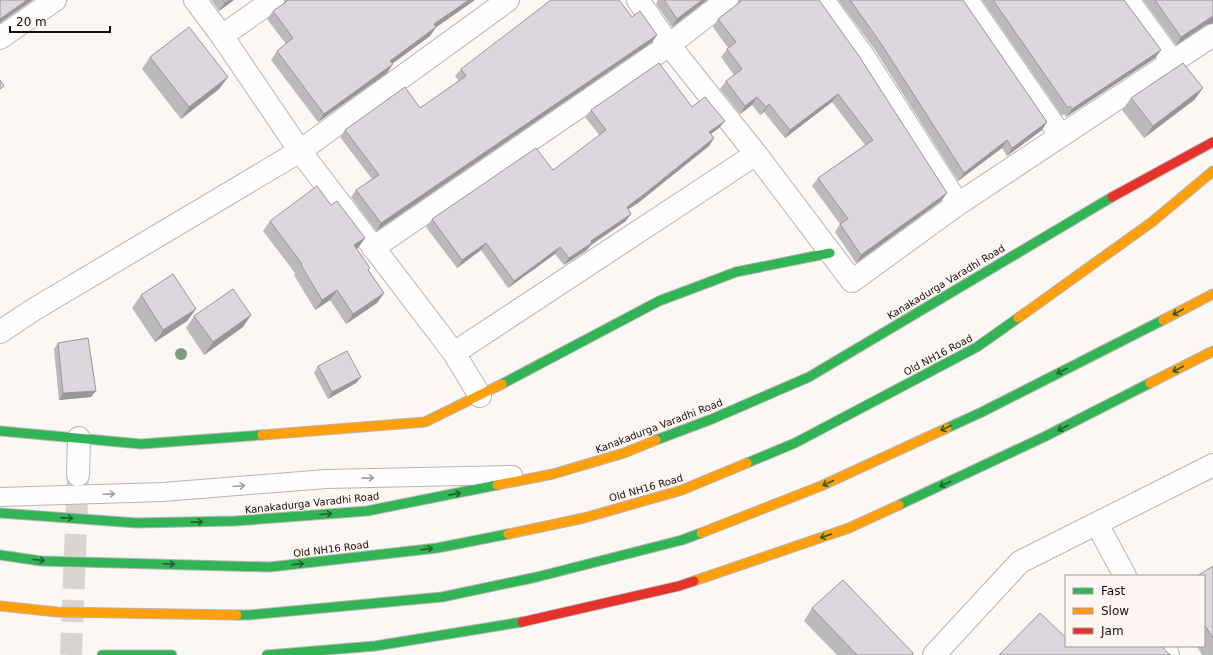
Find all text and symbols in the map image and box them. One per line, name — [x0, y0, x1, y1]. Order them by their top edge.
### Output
scale bar — [10, 8, 110, 34]
text: 20 m — [16, 15, 47, 29]
street label: Kanakadurga Varadhi Road — [885, 242, 1007, 322]
one-way arrow — [1172, 309, 1184, 316]
street label: Old NH16 Road — [902, 332, 974, 378]
one-way arrow — [1173, 366, 1185, 373]
one-way arrow — [1057, 368, 1069, 375]
street label: Kanakadurga Varadhi Road — [594, 397, 724, 455]
one-way arrow — [940, 425, 952, 432]
one-way arrow — [1057, 425, 1069, 432]
street label: Old NH16 Road — [608, 472, 684, 504]
one-way arrow — [361, 474, 374, 482]
one-way arrow — [822, 479, 834, 487]
one-way arrow — [939, 480, 951, 488]
one-way arrow — [232, 482, 245, 490]
one-way arrow — [448, 489, 461, 497]
one-way arrow — [102, 490, 115, 498]
street label: Kanakadurga Varadhi Road — [244, 490, 380, 516]
one-way arrow — [319, 510, 332, 518]
one-way arrow — [60, 515, 73, 522]
one-way arrow — [190, 518, 203, 526]
one-way arrow — [820, 532, 832, 540]
street label: Old NH16 Road — [293, 539, 369, 559]
one-way arrow — [421, 545, 434, 553]
one-way arrow — [32, 556, 45, 564]
one-way arrow — [291, 560, 304, 568]
one-way arrow — [162, 561, 175, 568]
legend — [1065, 575, 1205, 647]
text: Fast — [1101, 584, 1125, 598]
text: Slow — [1101, 604, 1129, 618]
text: Jam — [1100, 624, 1124, 638]

